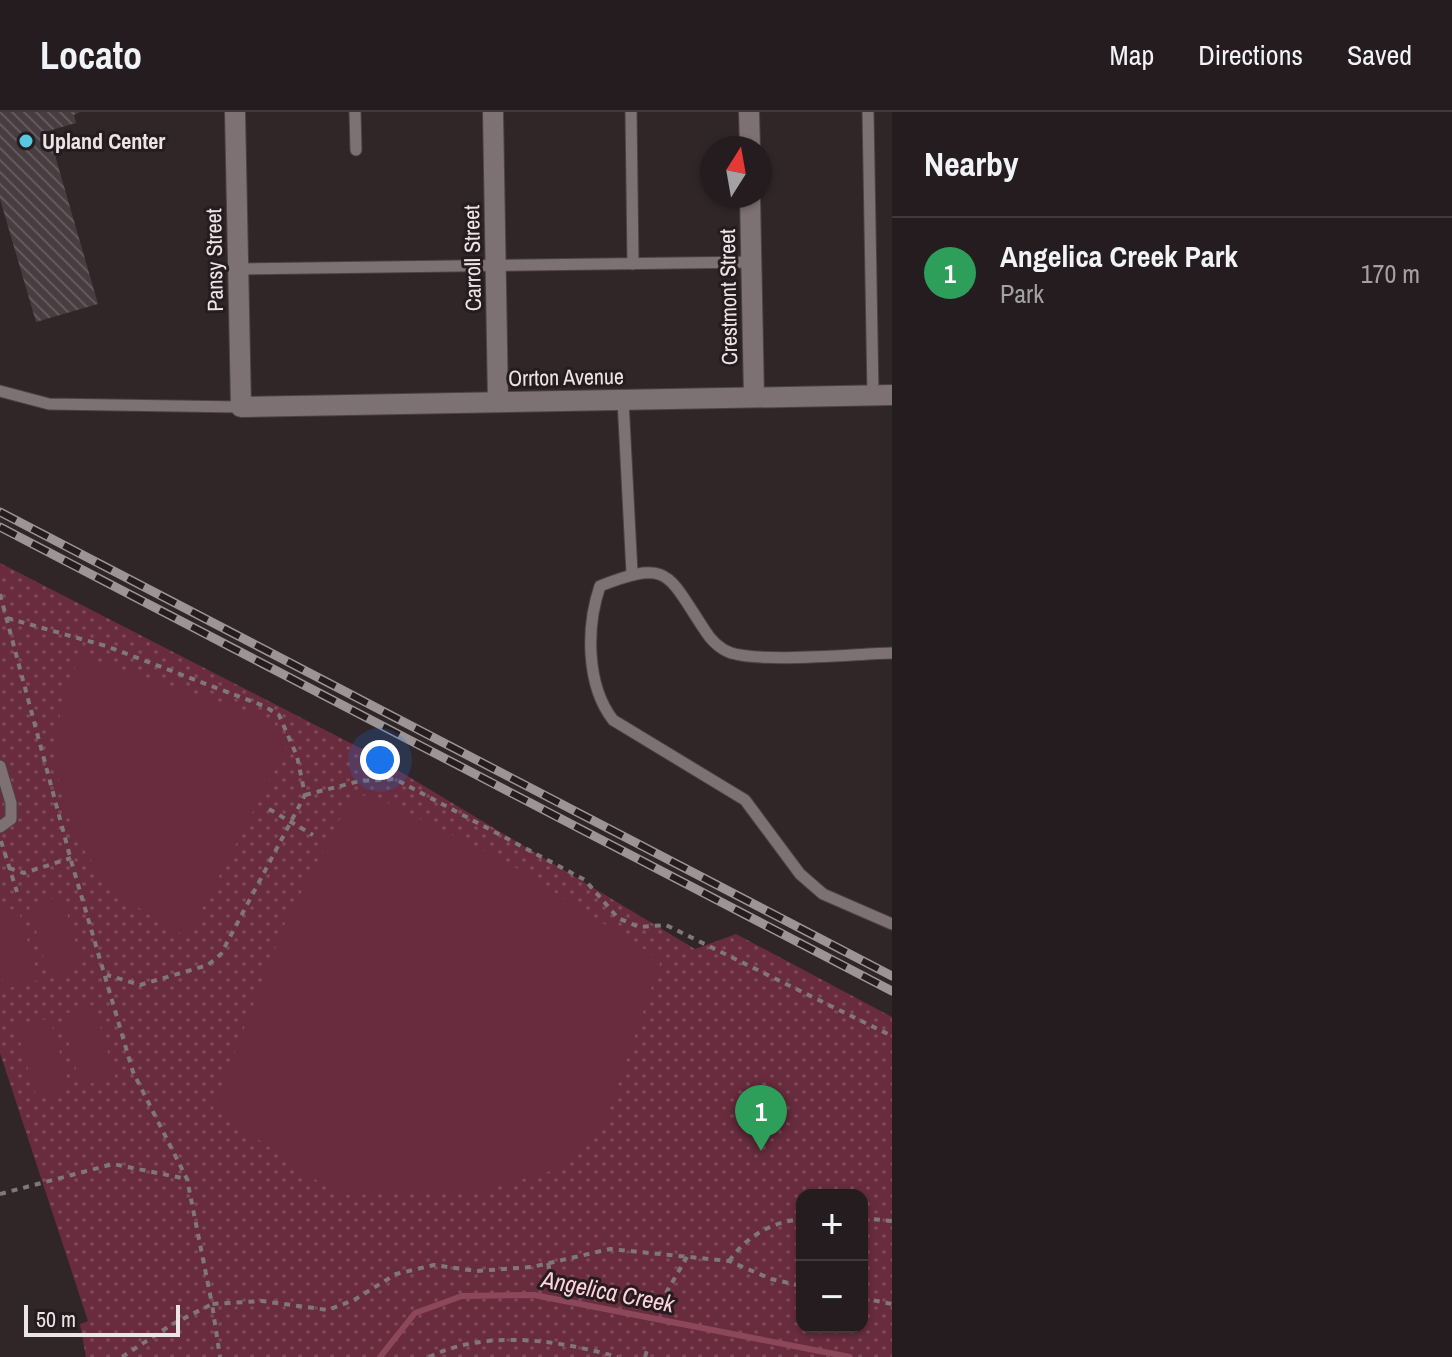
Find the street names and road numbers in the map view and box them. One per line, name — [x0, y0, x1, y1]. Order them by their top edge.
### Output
street label: Carroll Street — [456, 205, 488, 311]
street label: Pansy Street — [198, 208, 230, 312]
street label: Crestmont Street — [712, 229, 744, 365]
street label: Orrton Avenue — [508, 361, 624, 393]

